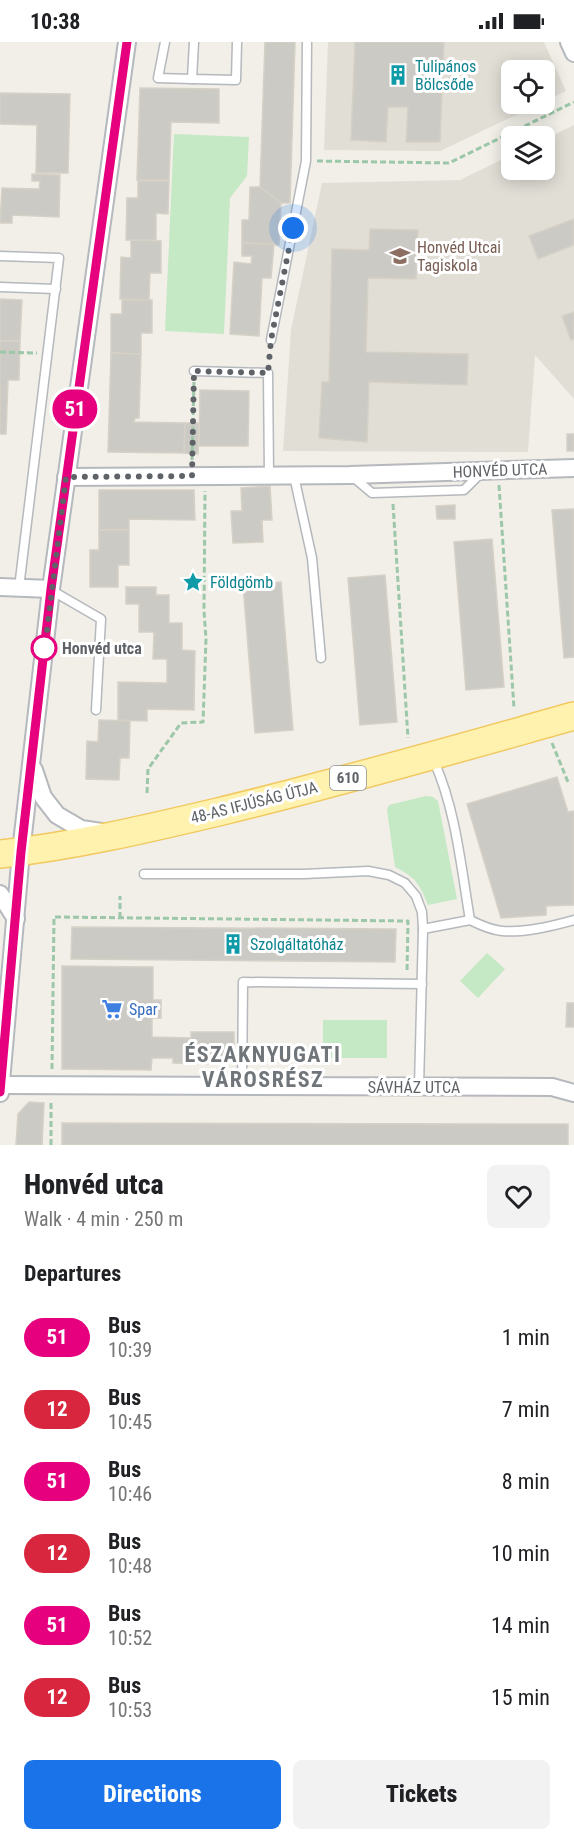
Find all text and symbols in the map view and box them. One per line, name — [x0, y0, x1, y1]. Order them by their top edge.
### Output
text: 10:38 — [30, 9, 81, 34]
place label: Tulipános Bölcsőde — [415, 57, 476, 94]
map controls — [501, 60, 555, 180]
button: locate — [501, 60, 555, 114]
building icon: Tulipános Bölcsőde — [386, 63, 410, 87]
button: layers — [501, 126, 555, 180]
your location — [278, 213, 308, 243]
place label: Honvéd Utcai Tagiskola — [417, 238, 501, 275]
school or university icon: Honvéd Utcai Tagiskola — [388, 244, 412, 268]
line badge: 51 — [48, 390, 102, 428]
text: 51 — [64, 397, 86, 421]
street label: HONVÉD UTCA — [452, 459, 548, 482]
place icon: Földgömb — [181, 570, 205, 594]
place label: Földgömb — [210, 573, 273, 592]
marker: Honvéd utca — [31, 635, 57, 661]
place label: Honvéd utca — [62, 639, 142, 658]
road number: 610 — [330, 766, 366, 790]
street label: 48-AS IFJÚSÁG ÚTJA — [189, 778, 320, 827]
building icon: Szolgáltatóház — [221, 932, 245, 956]
place label: Szolgáltatóház — [250, 935, 344, 954]
supermarket icon: Spar — [100, 997, 124, 1021]
place label: Spar — [129, 1000, 158, 1019]
district label: ÉSZAKNYUGATI VÁROSRÉSZ — [184, 1042, 342, 1092]
street label: SÁVHÁZ UTCA — [368, 1078, 460, 1097]
button: heart — [487, 1165, 550, 1228]
text: Honvéd utca — [24, 1168, 164, 1201]
text: Walk · 4 min · 250 m — [24, 1207, 183, 1231]
text: Departures — [24, 1261, 121, 1286]
text: Bus — [108, 1313, 141, 1338]
text: 51 — [46, 1325, 68, 1349]
text: 1 min — [502, 1325, 550, 1350]
text: 10:39 — [108, 1338, 152, 1362]
text: Bus — [108, 1385, 141, 1410]
text: 12 — [46, 1397, 68, 1421]
text: 7 min — [502, 1397, 550, 1422]
text: 10:45 — [108, 1410, 152, 1434]
text: Bus — [108, 1457, 141, 1482]
text: 51 — [46, 1469, 68, 1493]
text: 8 min — [502, 1469, 550, 1494]
text: 10:46 — [108, 1482, 152, 1506]
text: Bus — [108, 1529, 141, 1554]
text: 12 — [46, 1541, 68, 1565]
text: 10 min — [491, 1541, 550, 1566]
text: 10:48 — [108, 1554, 152, 1578]
text: Bus — [108, 1601, 141, 1626]
text: 51 — [46, 1613, 68, 1637]
text: 14 min — [491, 1613, 550, 1638]
text: 10:52 — [108, 1626, 152, 1650]
text: Bus — [108, 1673, 141, 1698]
text: 12 — [46, 1685, 68, 1709]
text: 15 min — [491, 1685, 550, 1710]
text: 10:53 — [108, 1698, 152, 1722]
button: Directions — [24, 1760, 281, 1829]
button: Tickets — [293, 1760, 550, 1829]

